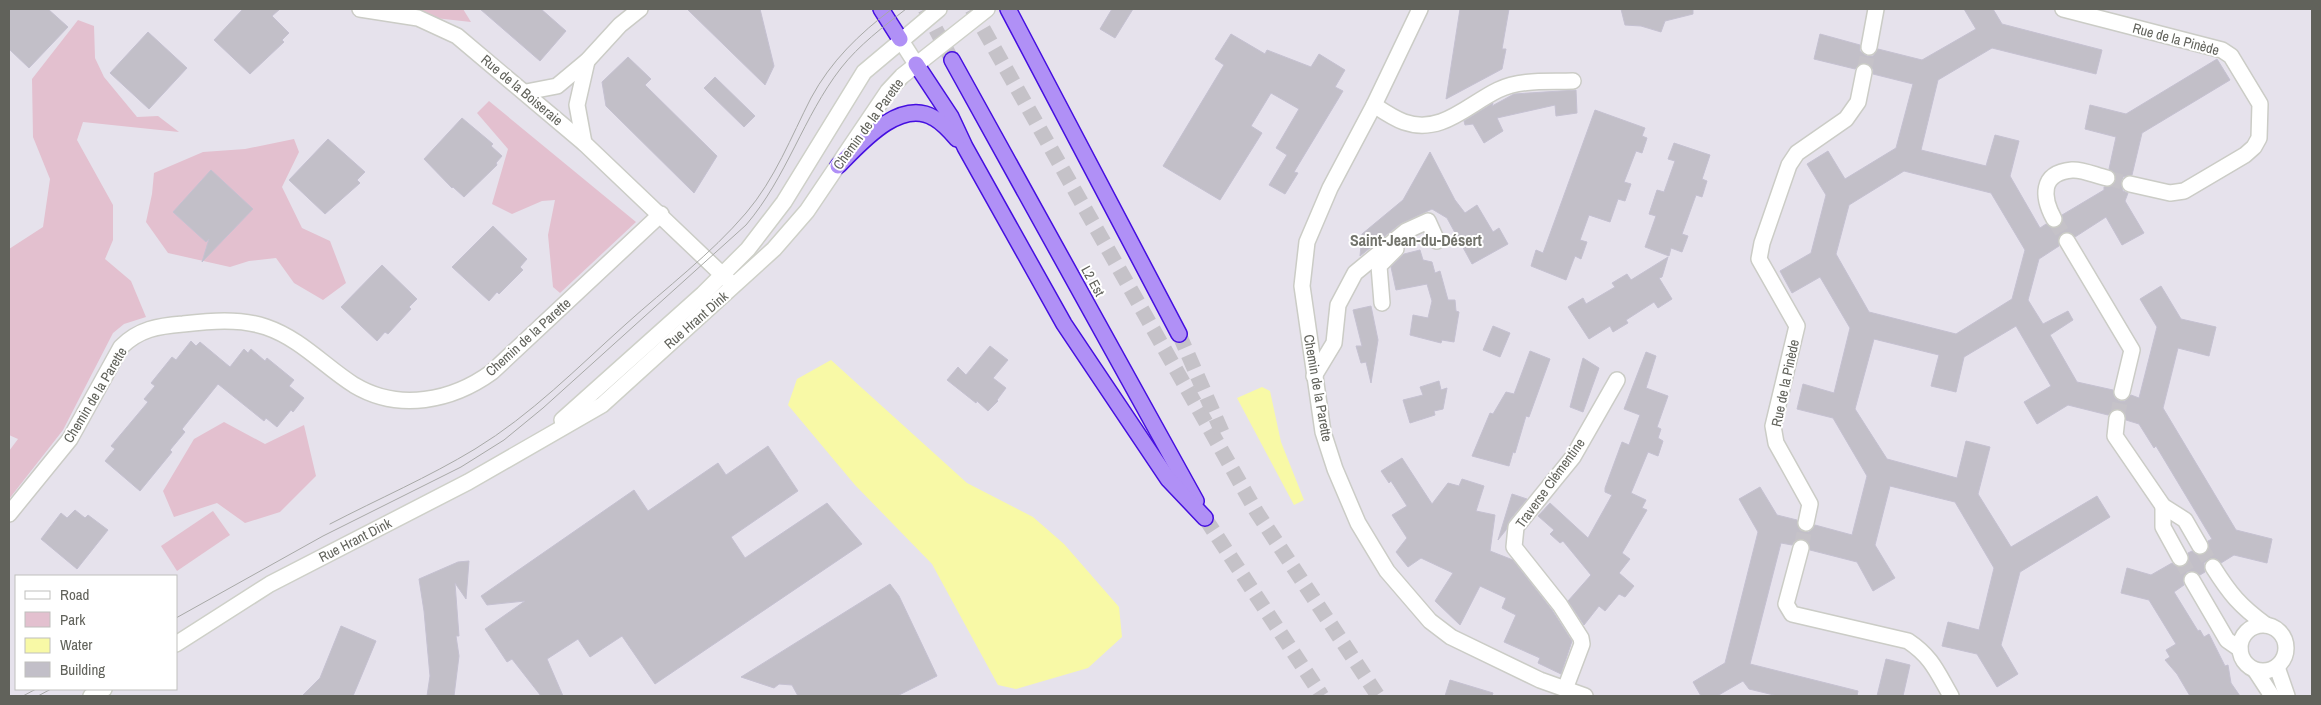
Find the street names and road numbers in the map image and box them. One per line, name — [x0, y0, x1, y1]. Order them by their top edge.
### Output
street label: Rue de la Pinède — [2131, 19, 2221, 59]
street label: Rue de la Boiseraie — [477, 50, 567, 130]
street label: Chemin de la Parette — [829, 75, 907, 173]
street label: L2 Est — [1077, 262, 1109, 300]
street label: Rue Hrant Dink — [660, 287, 732, 353]
street label: Chemin de la Parette — [482, 294, 574, 380]
street label: Chemin de la Parette — [1300, 333, 1336, 443]
street label: Rue de la Pinède — [1767, 338, 1803, 428]
street label: Chemin de la Parette — [59, 344, 131, 446]
street label: Traverse Clémentine — [1511, 435, 1589, 531]
street label: Rue Hrant Dink — [316, 514, 395, 566]

